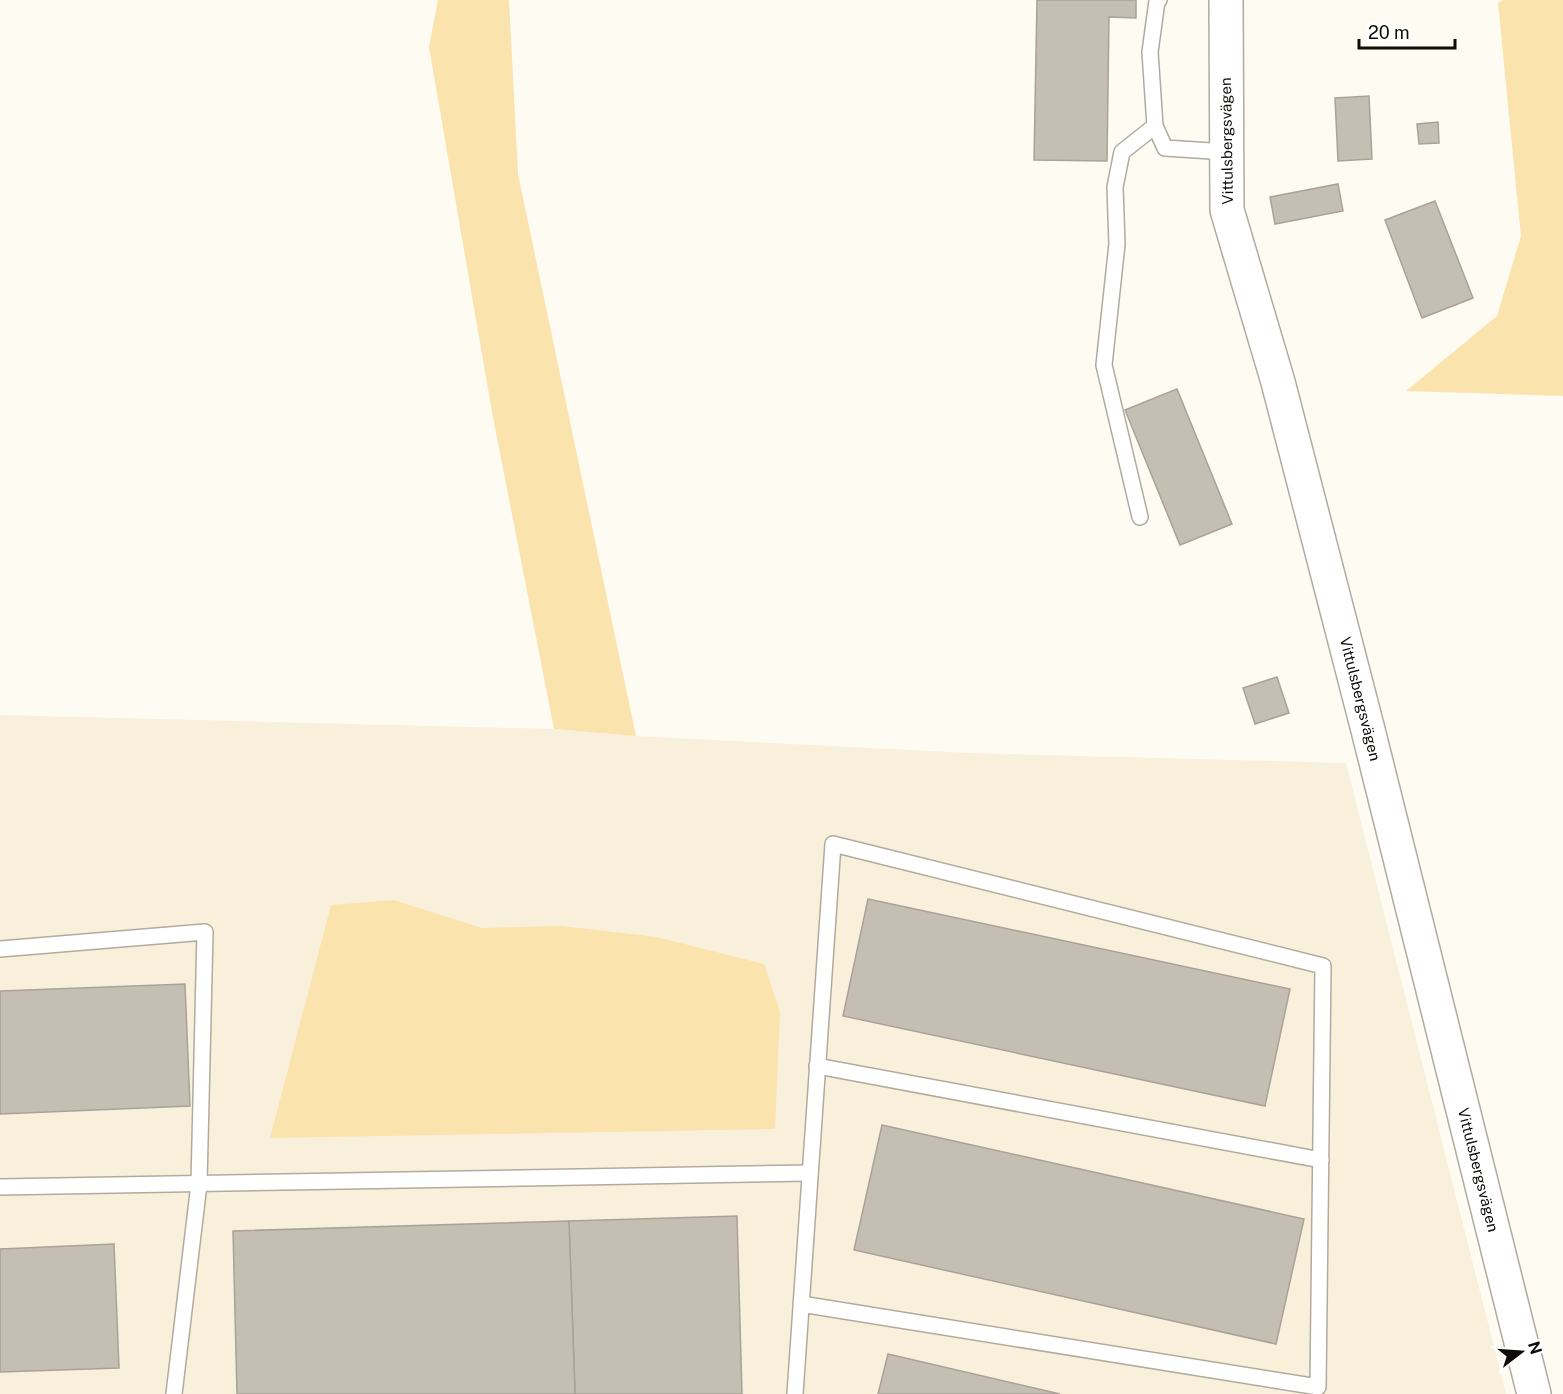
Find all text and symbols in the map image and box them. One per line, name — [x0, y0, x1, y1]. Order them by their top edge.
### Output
scale bar — [1359, 12, 1455, 50]
text: 20 m — [1368, 22, 1410, 43]
street label: Vittulsbergsvägen — [1217, 77, 1236, 205]
street label: Vittulsbergsvägen — [1337, 635, 1384, 763]
street label: Vittulsbergsvägen — [1455, 1106, 1502, 1234]
north arrow — [1491, 1322, 1551, 1382]
text: N — [1524, 1339, 1546, 1357]

